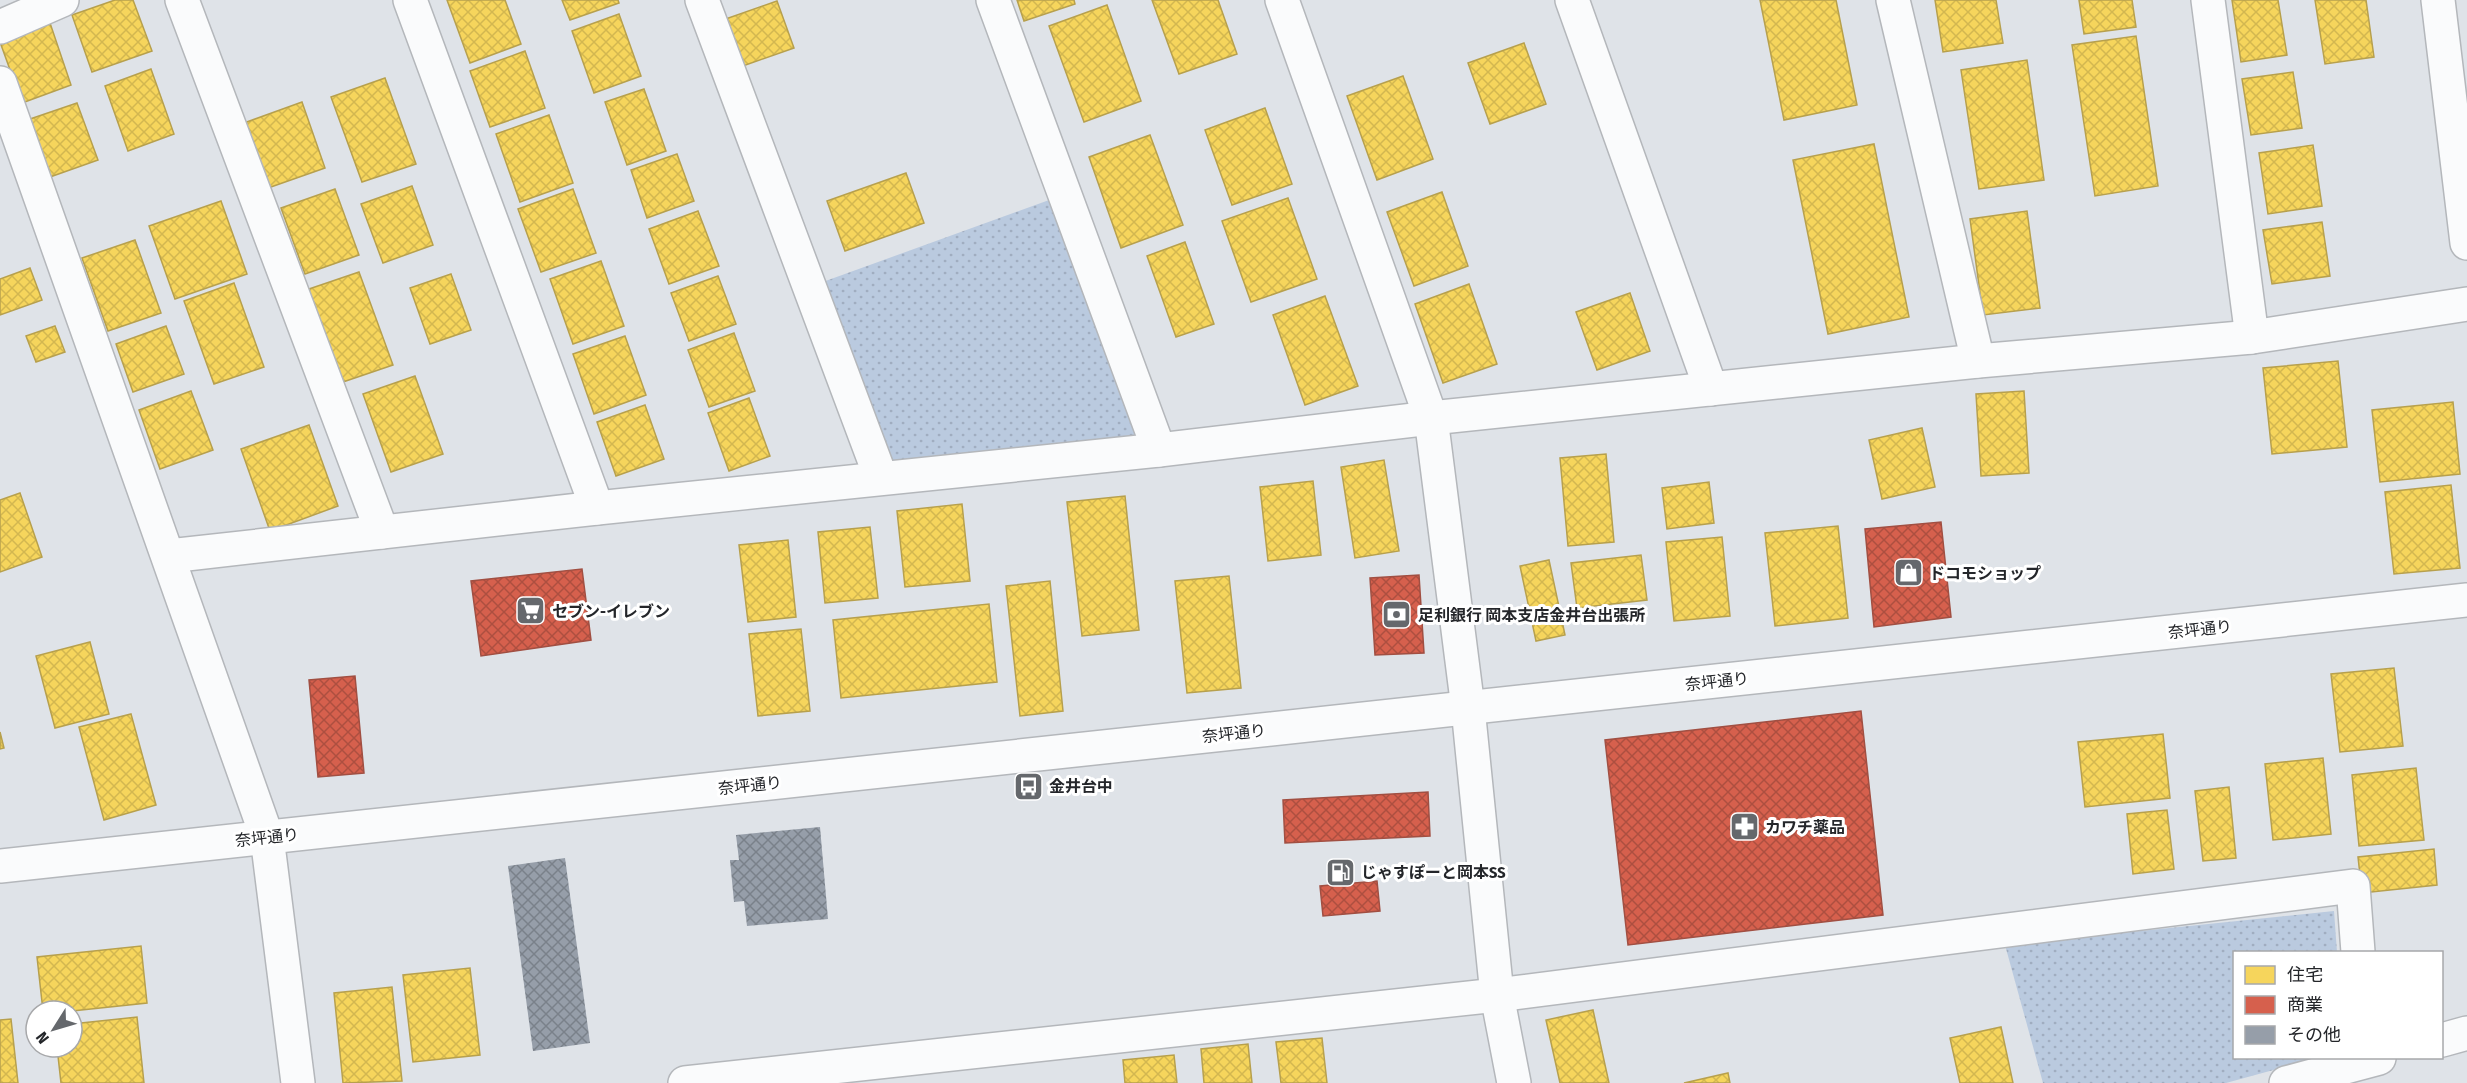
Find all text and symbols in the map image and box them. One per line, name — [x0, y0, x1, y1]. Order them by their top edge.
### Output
shop icon: ドコモショップ — [1892, 557, 1924, 589]
place label: ドコモショップ — [1929, 564, 2041, 583]
supermarket icon: セブン-イレブン — [515, 595, 547, 627]
bank icon: 足利銀行 岡本支店金井台出張所 — [1381, 599, 1413, 631]
place label: セブン-イレブン — [552, 602, 670, 621]
place label: 足利銀行 岡本支店金井台出張所 — [1418, 606, 1645, 625]
street label: 奈坪通り — [2167, 617, 2233, 642]
street label: 奈坪通り — [1684, 669, 1750, 694]
street label: 奈坪通り — [1201, 721, 1267, 746]
bus stop icon: 金井台中 — [1012, 770, 1044, 802]
street label: 奈坪通り — [717, 773, 783, 798]
place label: 金井台中 — [1049, 777, 1113, 796]
pharmacy icon: カワチ薬品 — [1728, 811, 1760, 843]
place label: カワチ薬品 — [1765, 818, 1845, 837]
street label: 奈坪通り — [234, 825, 300, 850]
fuel station icon: じゃすぽーと岡本SS — [1324, 856, 1356, 888]
place label: じゃすぽーと岡本SS — [1361, 863, 1505, 882]
legend — [2233, 951, 2443, 1059]
text: 住宅 — [2287, 964, 2323, 986]
text: 商業 — [2287, 994, 2323, 1016]
north arrow — [24, 999, 84, 1059]
text: その他 — [2287, 1024, 2341, 1046]
text: N — [32, 1028, 53, 1047]

